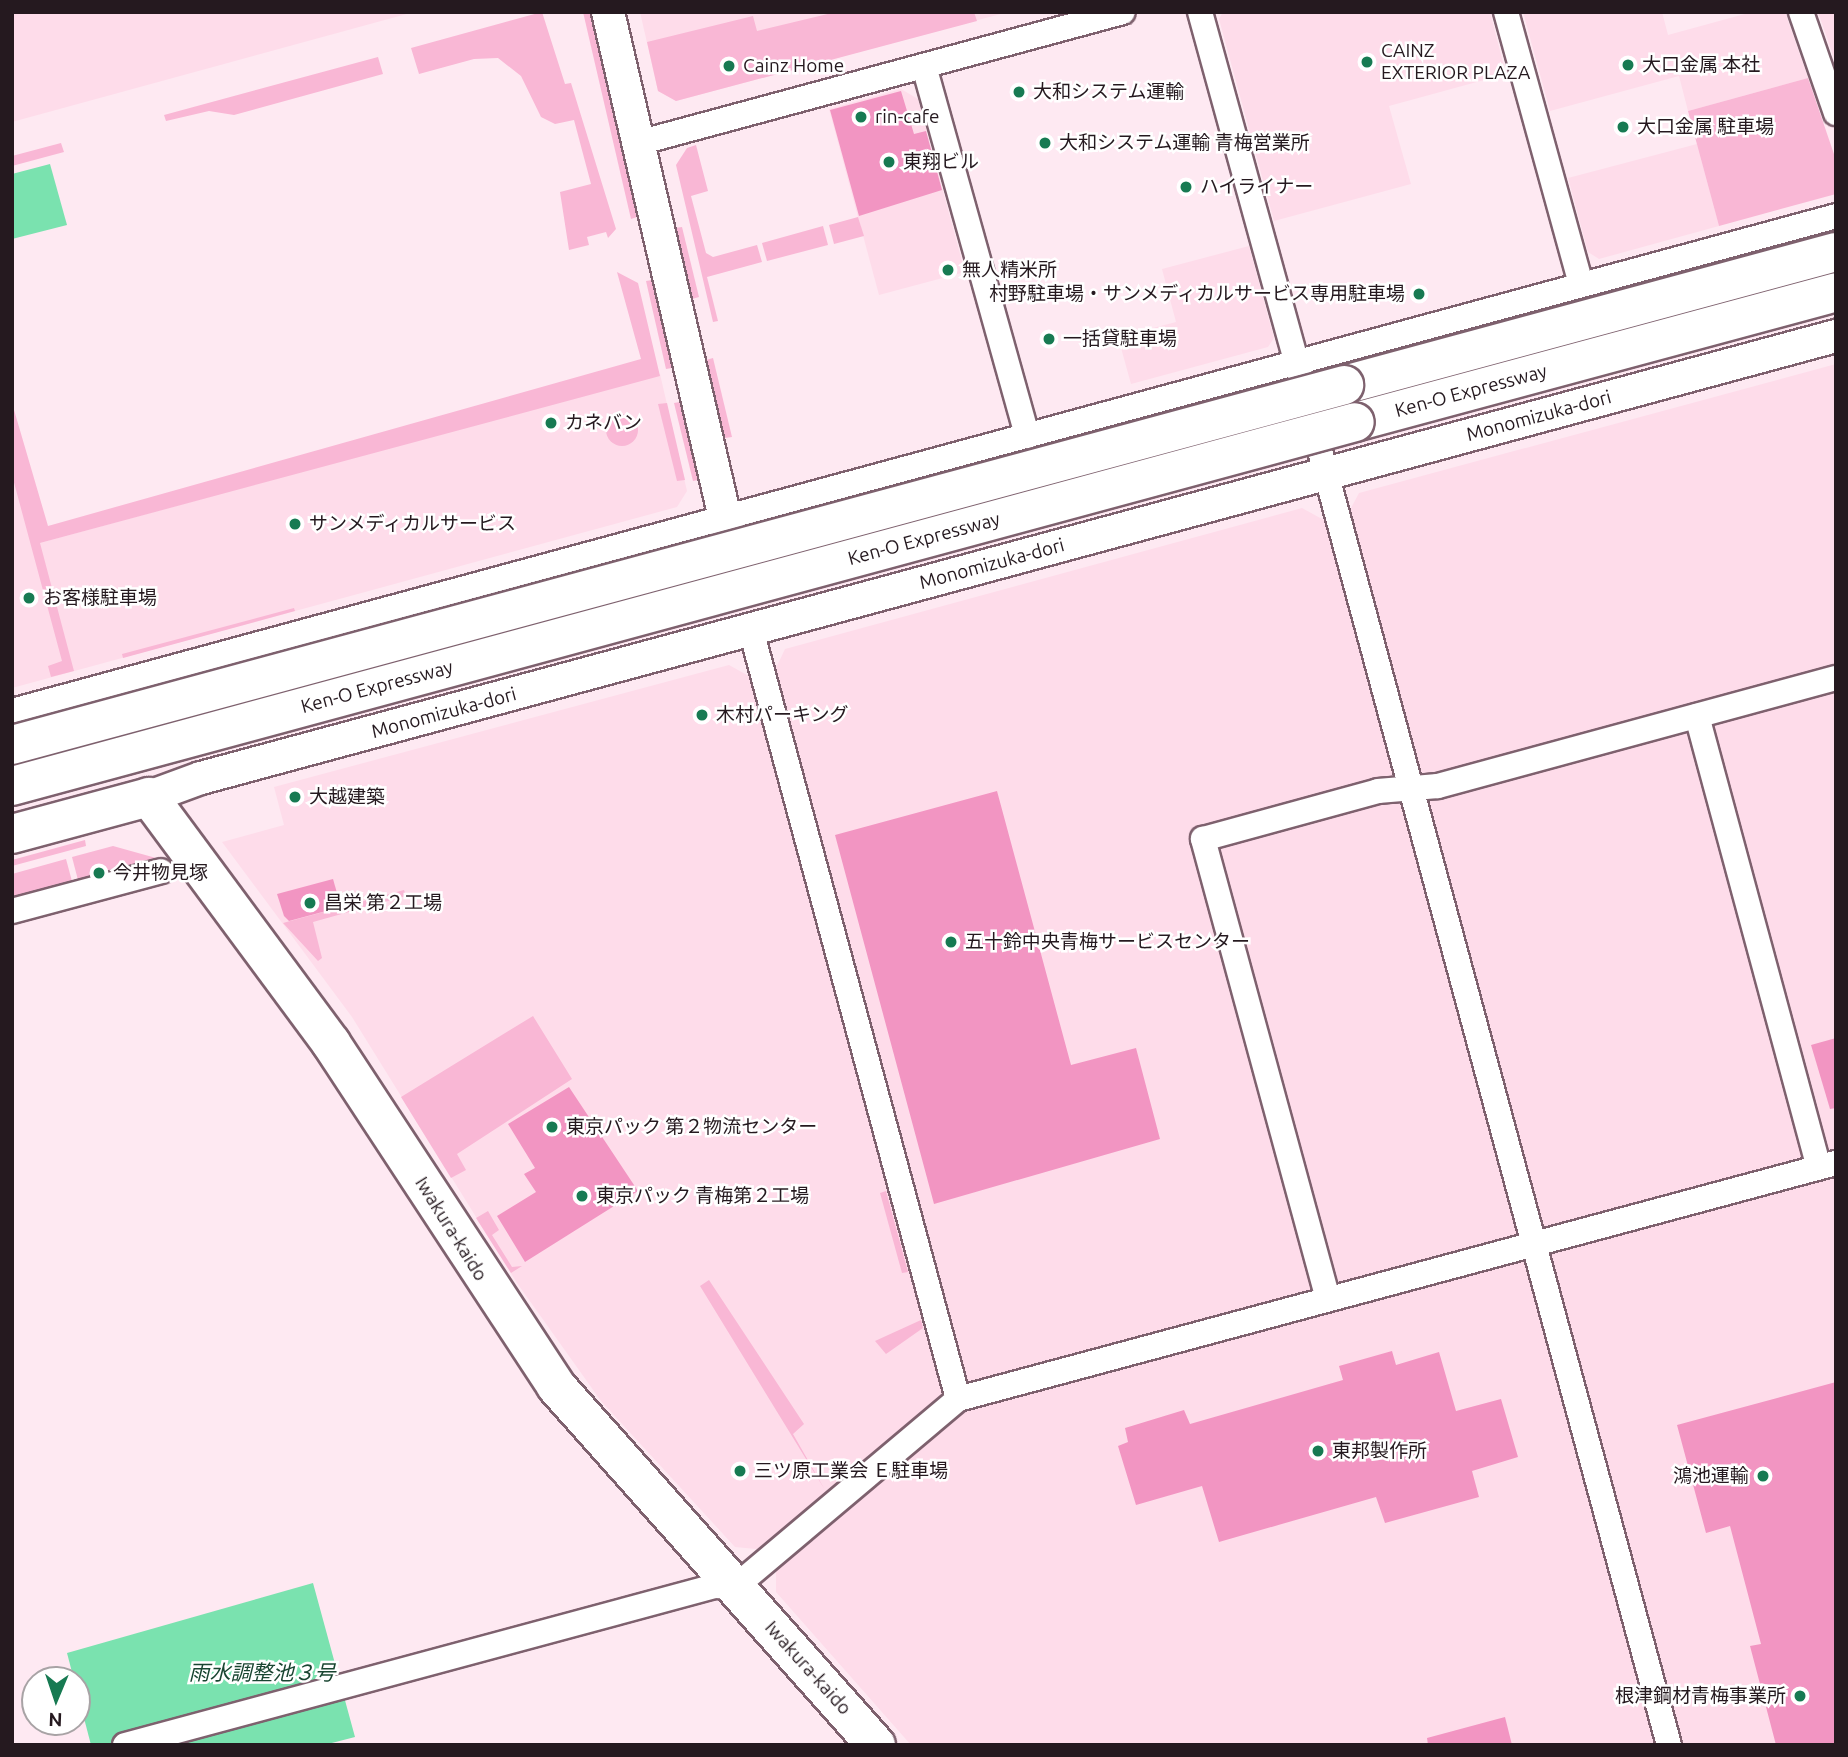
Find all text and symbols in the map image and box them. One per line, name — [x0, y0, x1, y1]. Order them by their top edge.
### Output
place label: CAINZ EXTERIOR PLAZA — [1381, 40, 1530, 84]
marker: CAINZ EXTERIOR PLAZA — [1359, 54, 1375, 70]
place label: 大口金属 本社 — [1642, 54, 1760, 76]
place label: Cainz Home — [743, 55, 844, 77]
marker: 大口金属 本社 — [1620, 57, 1636, 73]
marker: Cainz Home — [721, 58, 737, 74]
place label: 大和システム運輸 — [1033, 81, 1185, 103]
marker: 大和システム運輸 — [1011, 84, 1027, 100]
place label: rin-cafe — [875, 106, 939, 128]
marker: rin-cafe — [853, 109, 869, 125]
place label: 大口金属 駐車場 — [1637, 116, 1774, 138]
marker: 大口金属 駐車場 — [1615, 119, 1631, 135]
place label: 大和システム運輸 青梅営業所 — [1059, 132, 1310, 154]
marker: 大和システム運輸 青梅営業所 — [1037, 135, 1053, 151]
place label: 東翔ビル — [903, 151, 979, 173]
marker: 東翔ビル — [881, 154, 897, 170]
place label: ハイライナー — [1200, 176, 1314, 198]
marker: ハイライナー — [1178, 179, 1194, 195]
place label: 無人精米所 — [962, 259, 1057, 281]
marker: 無人精米所 — [940, 262, 956, 278]
place label: 村野駐車場・サンメディカルサービス専用駐車場 — [987, 283, 1405, 305]
marker: 村野駐車場・サンメディカルサービス専用駐車場 — [1411, 286, 1427, 302]
place label: 一括貸駐車場 — [1063, 328, 1177, 350]
marker: 一括貸駐車場 — [1041, 331, 1057, 347]
street label: Ken-O Expressway — [1392, 360, 1550, 422]
street label: Monomizuka-dori — [1464, 386, 1614, 446]
place label: カネバン — [565, 412, 641, 434]
marker: カネバン — [543, 415, 559, 431]
street label: Ken-O Expressway — [845, 508, 1003, 570]
place label: サンメディカルサービス — [309, 513, 518, 535]
marker: サンメディカルサービス — [287, 516, 303, 532]
street label: Monomizuka-dori — [917, 534, 1067, 594]
place label: お客様駐車場 — [43, 587, 157, 609]
marker: お客様駐車場 — [21, 590, 37, 606]
street label: Ken-O Expressway — [298, 656, 456, 718]
street label: Monomizuka-dori — [369, 683, 519, 743]
place label: 木村パーキング — [716, 704, 849, 726]
marker: 木村パーキング — [694, 707, 710, 723]
place label: 大越建築 — [309, 786, 385, 808]
marker: 大越建築 — [287, 789, 303, 805]
place label: 今井物見塚 — [113, 862, 208, 884]
marker: 今井物見塚 — [91, 865, 107, 881]
place label: 昌栄 第２工場 — [324, 892, 442, 914]
marker: 昌栄 第２工場 — [302, 895, 318, 911]
place label: 五十鈴中央青梅サービスセンター — [965, 931, 1250, 953]
marker: 五十鈴中央青梅サービスセンター — [943, 934, 959, 950]
place label: 東京パック 第２物流センター — [566, 1116, 817, 1138]
marker: 東京パック 第２物流センター — [544, 1119, 560, 1135]
street label: Iwakura-kaido — [410, 1173, 492, 1285]
place label: 東京パック 青梅第２工場 — [596, 1185, 809, 1207]
marker: 東京パック 青梅第２工場 — [574, 1188, 590, 1204]
place label: 東邦製作所 — [1332, 1440, 1427, 1462]
marker: 東邦製作所 — [1310, 1443, 1326, 1459]
place label: 三ツ原工業会 Ｅ駐車場 — [754, 1460, 948, 1482]
marker: 三ツ原工業会 Ｅ駐車場 — [732, 1463, 748, 1479]
place label: 鴻池運輸 — [1673, 1465, 1749, 1487]
marker: 鴻池運輸 — [1755, 1468, 1771, 1484]
street label: Iwakura-kaido — [760, 1616, 856, 1720]
water label: 雨水調整池３号 — [189, 1659, 335, 1685]
north arrow — [21, 1666, 91, 1736]
place label: 根津鋼材青梅事業所 — [1615, 1685, 1786, 1707]
marker: 根津鋼材青梅事業所 — [1792, 1688, 1808, 1704]
text: N — [48, 1709, 63, 1731]

